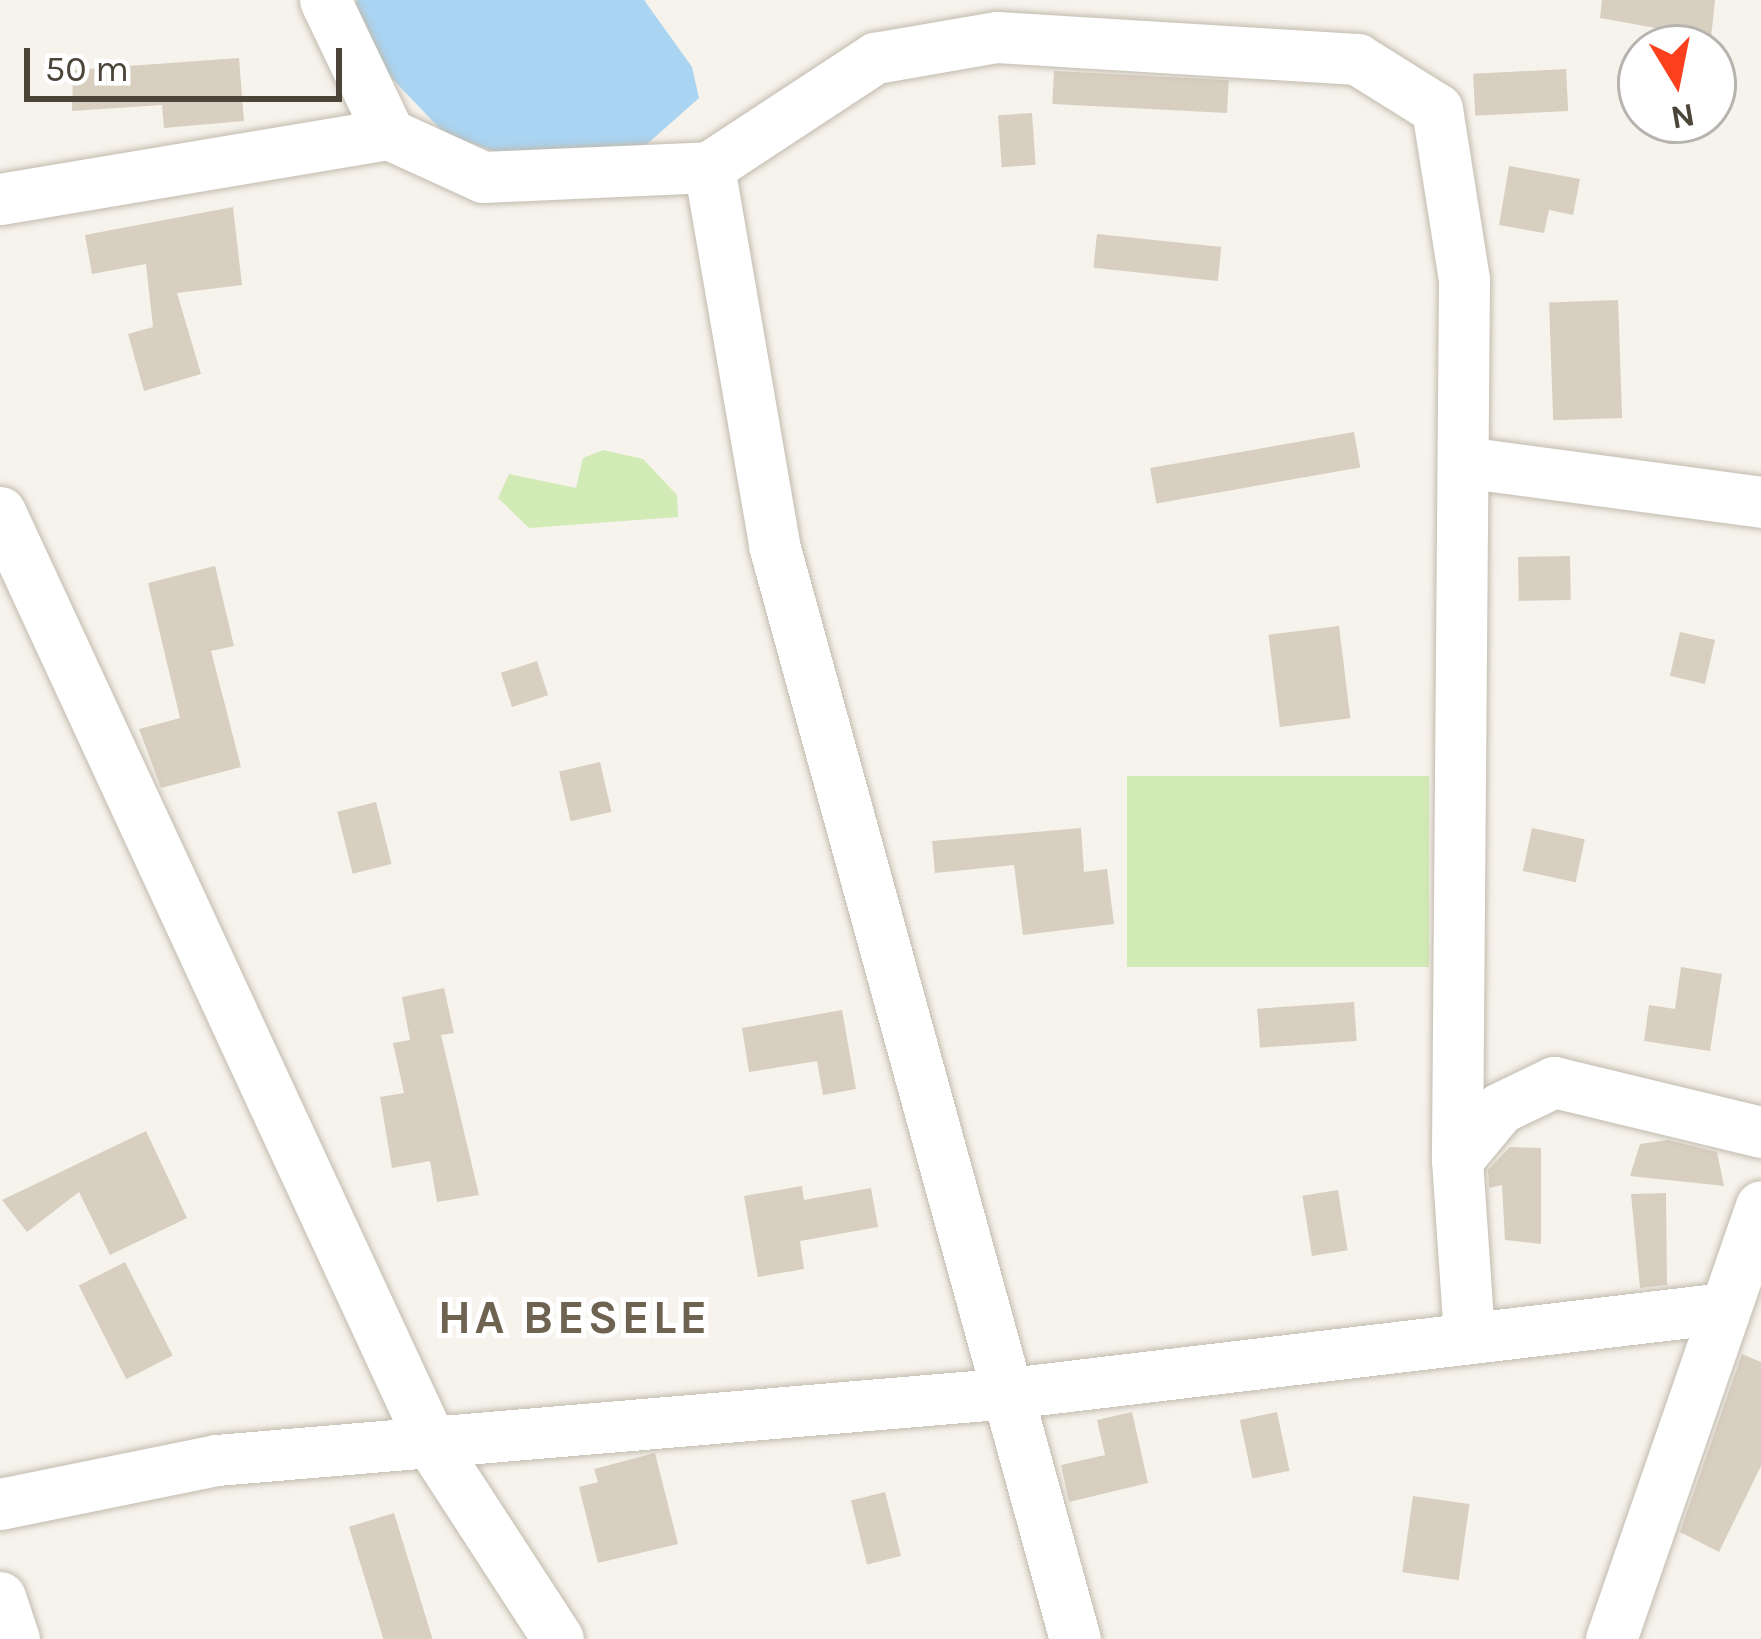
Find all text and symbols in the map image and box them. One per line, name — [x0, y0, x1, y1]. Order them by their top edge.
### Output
scale bar — [30, 24, 348, 98]
north arrow — [1617, 24, 1737, 144]
text: 50 m — [45, 48, 129, 90]
text: N — [1668, 96, 1698, 137]
district label: HA BESELE — [438, 1289, 710, 1347]

